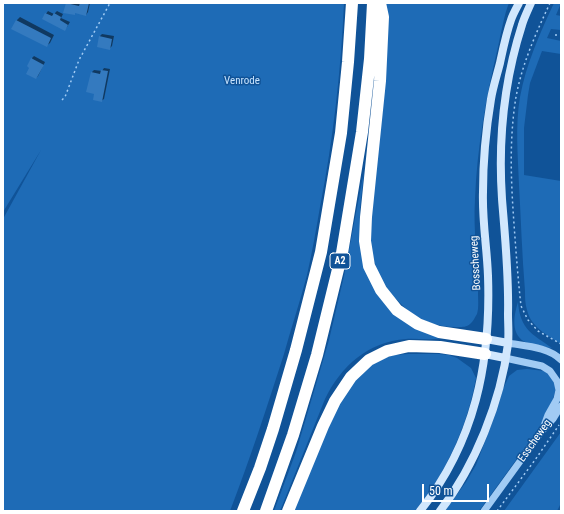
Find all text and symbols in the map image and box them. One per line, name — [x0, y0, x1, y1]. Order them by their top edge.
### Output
park label: Venrode — [224, 74, 260, 88]
street label: Bosscheweg — [468, 235, 484, 291]
road number: A2 — [330, 253, 350, 269]
street label: Esscheweg — [516, 417, 554, 465]
scale bar — [424, 476, 491, 502]
text: 50 m — [429, 484, 453, 498]

